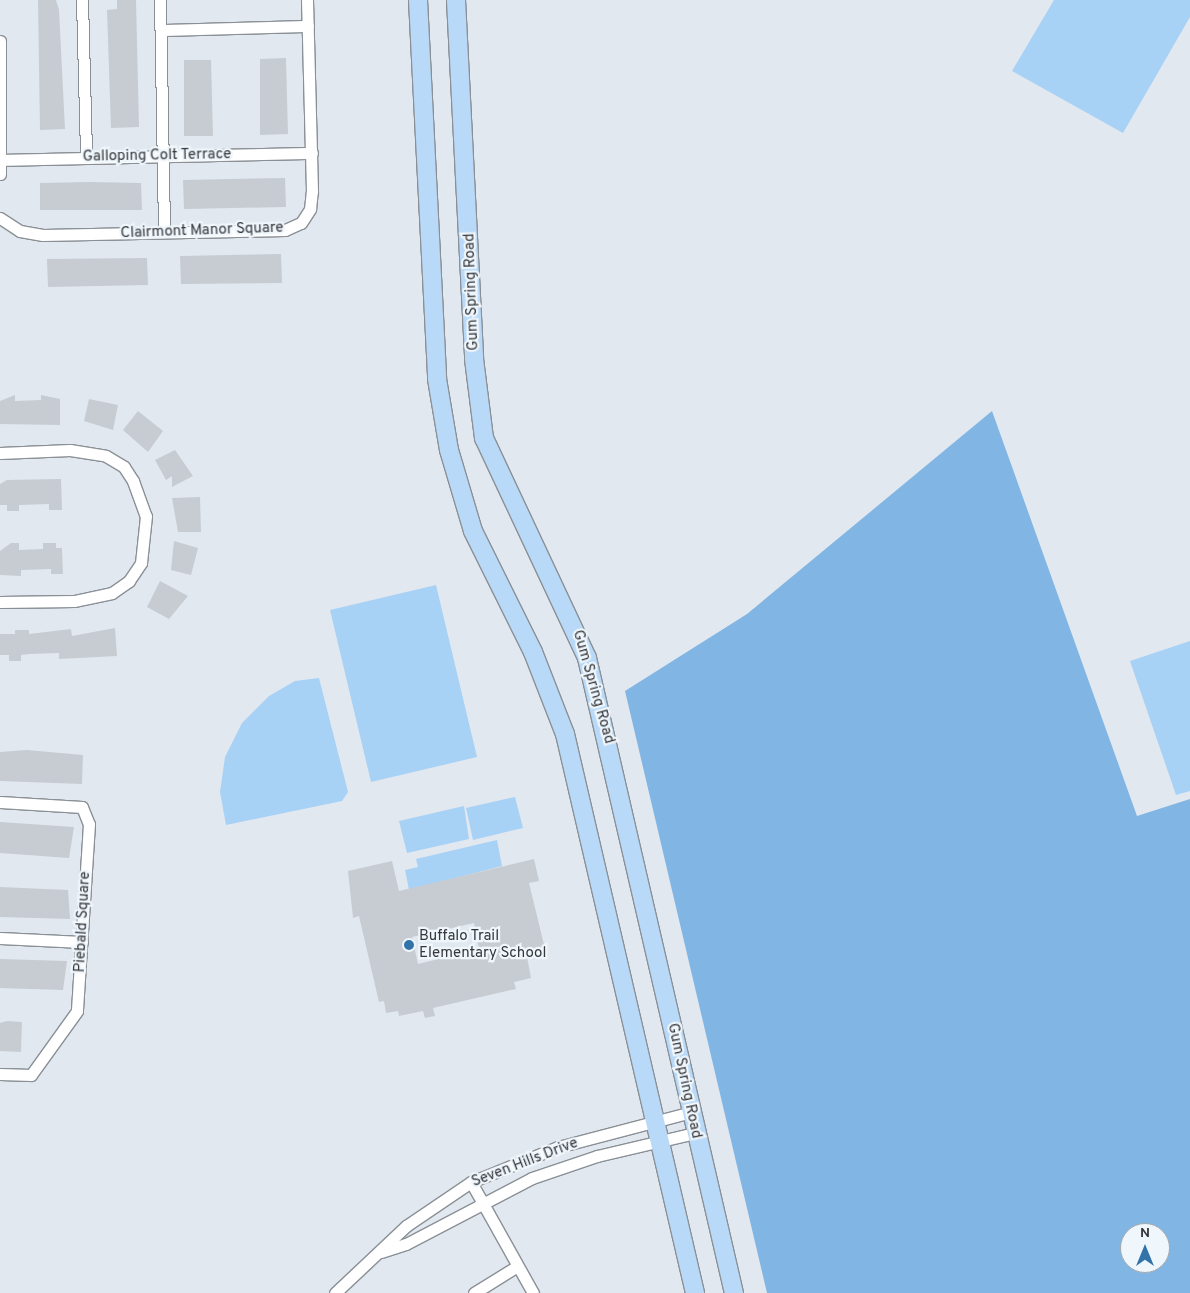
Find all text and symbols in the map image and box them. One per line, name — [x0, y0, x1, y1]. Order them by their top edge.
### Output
street label: Galloping Colt Terrace — [82, 146, 232, 166]
street label: Clairmont Manor Square — [120, 219, 284, 243]
street label: Gum Spring Road — [461, 233, 483, 351]
street label: Gum Spring Road — [568, 628, 618, 746]
street label: Piebald Square — [71, 871, 95, 973]
place label: Buffalo Trail Elementary School — [419, 927, 546, 962]
marker: Buffalo Trail Elementary School — [403, 939, 415, 951]
street label: Gum Spring Road — [663, 1022, 705, 1140]
street label: Seven Hills Drive — [469, 1134, 581, 1192]
north arrow — [1120, 1223, 1170, 1273]
text: N — [1140, 1225, 1150, 1242]

